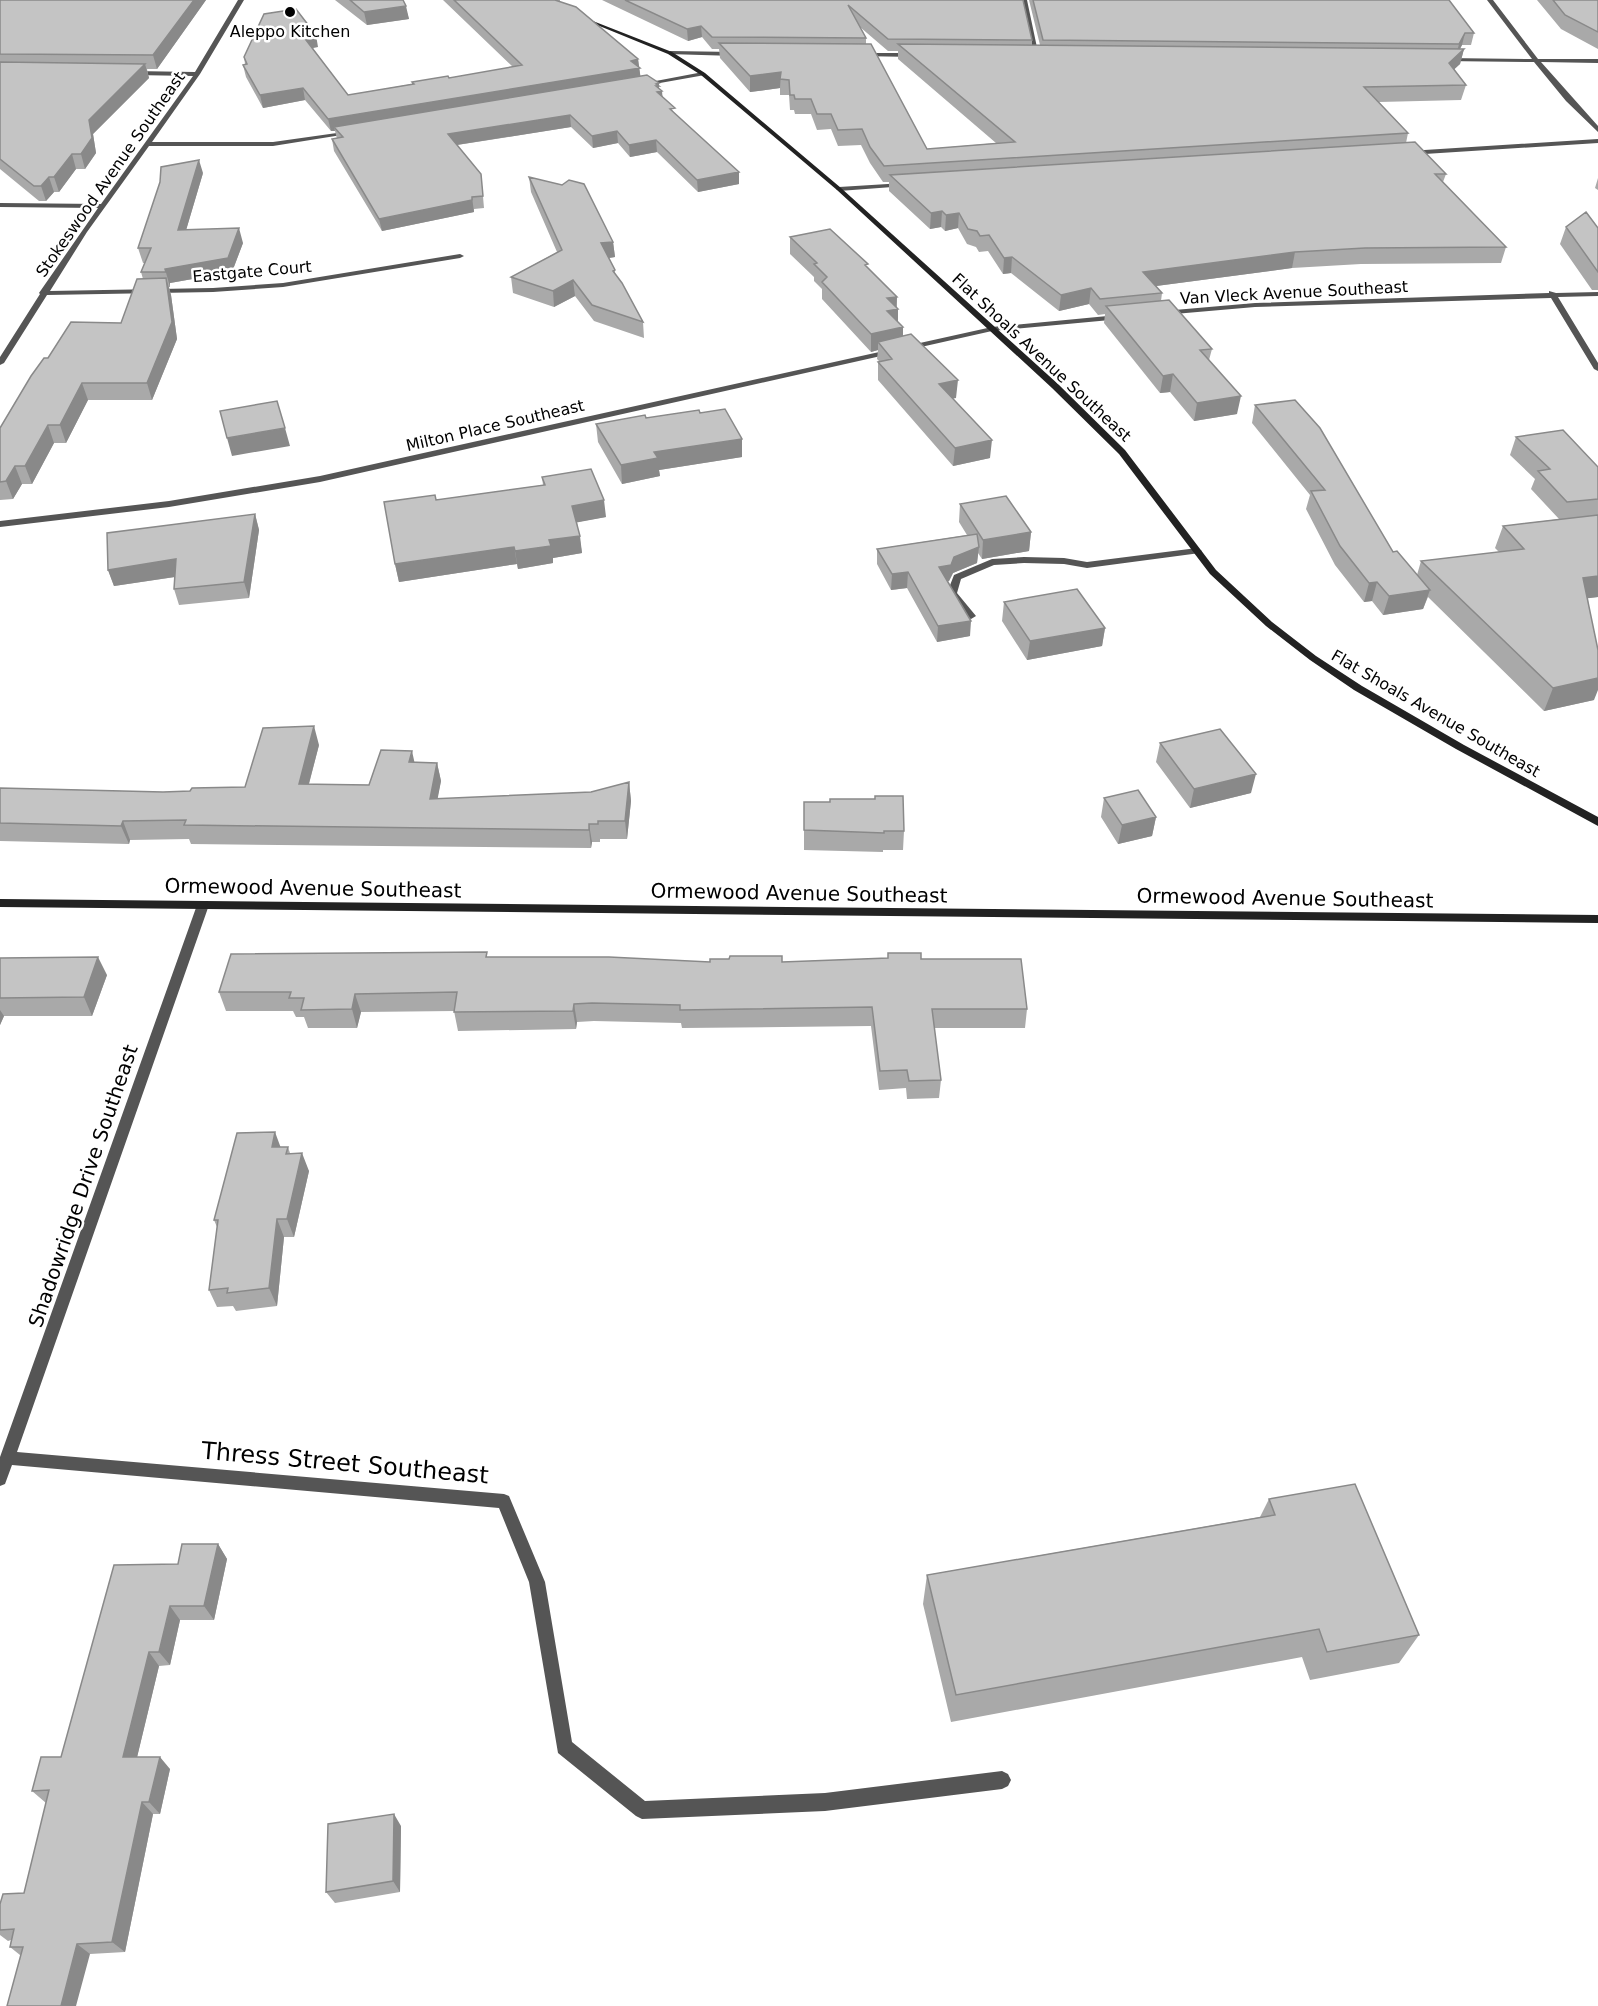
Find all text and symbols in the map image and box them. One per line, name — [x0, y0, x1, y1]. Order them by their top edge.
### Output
marker: Aleppo Kitchen — [283, 5, 297, 19]
place label: Aleppo Kitchen — [230, 22, 350, 41]
street label: Stokeswood Avenue Southeast — [32, 68, 189, 281]
street label: Eastgate Court — [192, 257, 312, 286]
street label: Flat Shoals Avenue Southeast — [948, 269, 1135, 445]
street label: Van Vleck Avenue Southeast — [1179, 277, 1409, 308]
street label: Milton Place Southeast — [404, 396, 586, 455]
street label: Flat Shoals Avenue Southeast — [1328, 646, 1543, 781]
street label: Ormewood Avenue Southeast — [164, 873, 462, 903]
street label: Ormewood Avenue Southeast — [650, 878, 948, 908]
street label: Ormewood Avenue Southeast — [1136, 883, 1434, 913]
street label: Shadowridge Drive Southeast — [23, 1041, 143, 1330]
street label: Thress Street Southeast — [199, 1436, 490, 1490]

